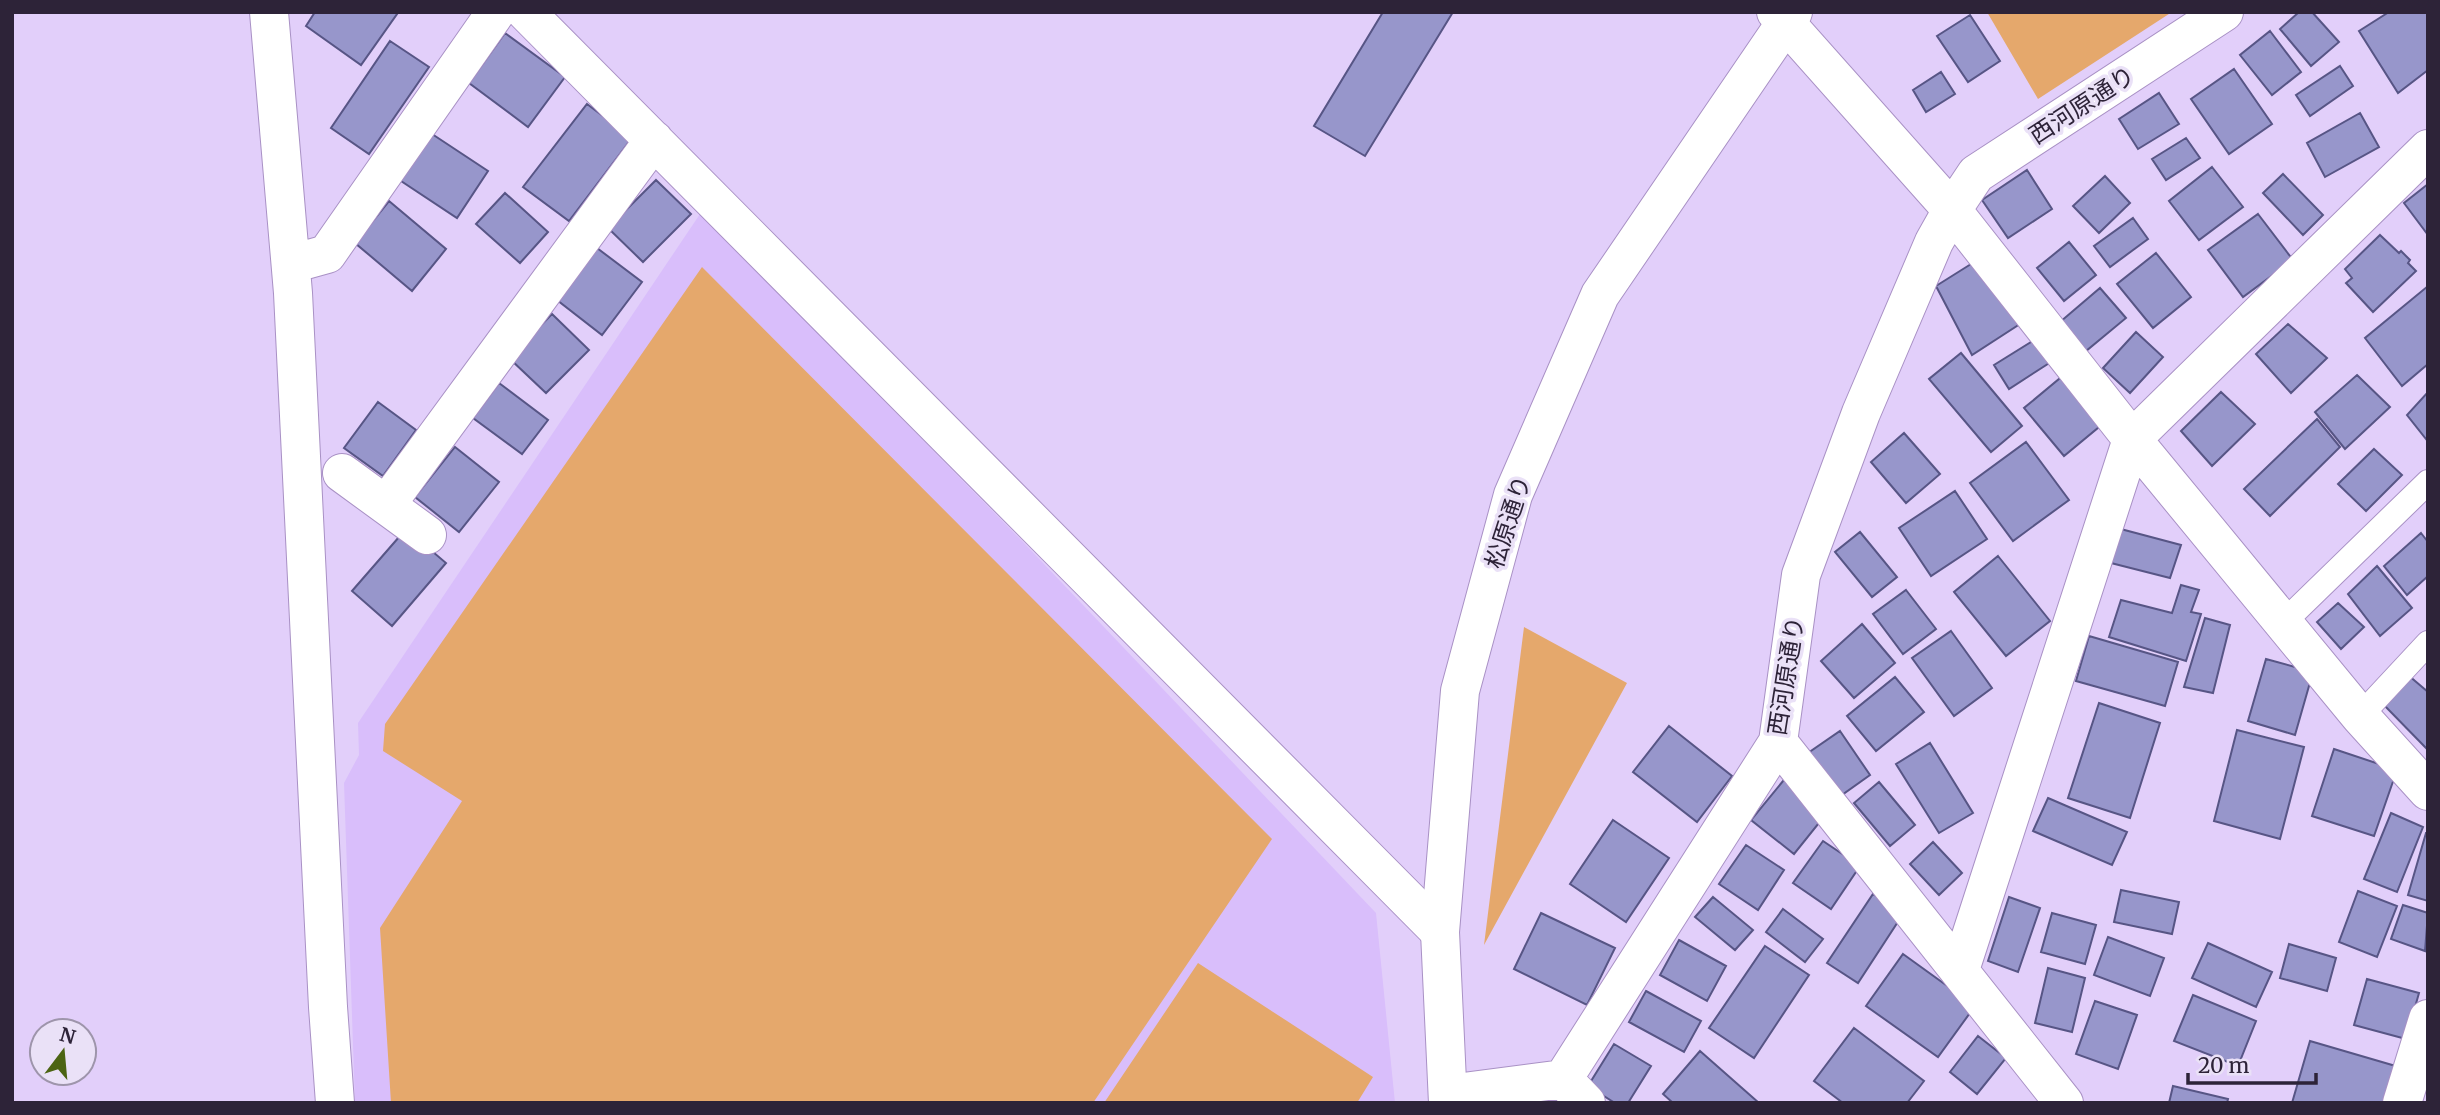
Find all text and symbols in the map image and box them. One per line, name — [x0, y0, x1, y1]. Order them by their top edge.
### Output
street label: 西河原通り — [2023, 59, 2141, 151]
street label: 松原通り — [1478, 472, 1538, 572]
street label: 西河原通り — [1761, 614, 1811, 738]
north arrow — [28, 1017, 98, 1087]
text: N — [57, 1022, 78, 1049]
scale bar — [2188, 1042, 2316, 1086]
text: 20 m — [2198, 1052, 2250, 1079]

